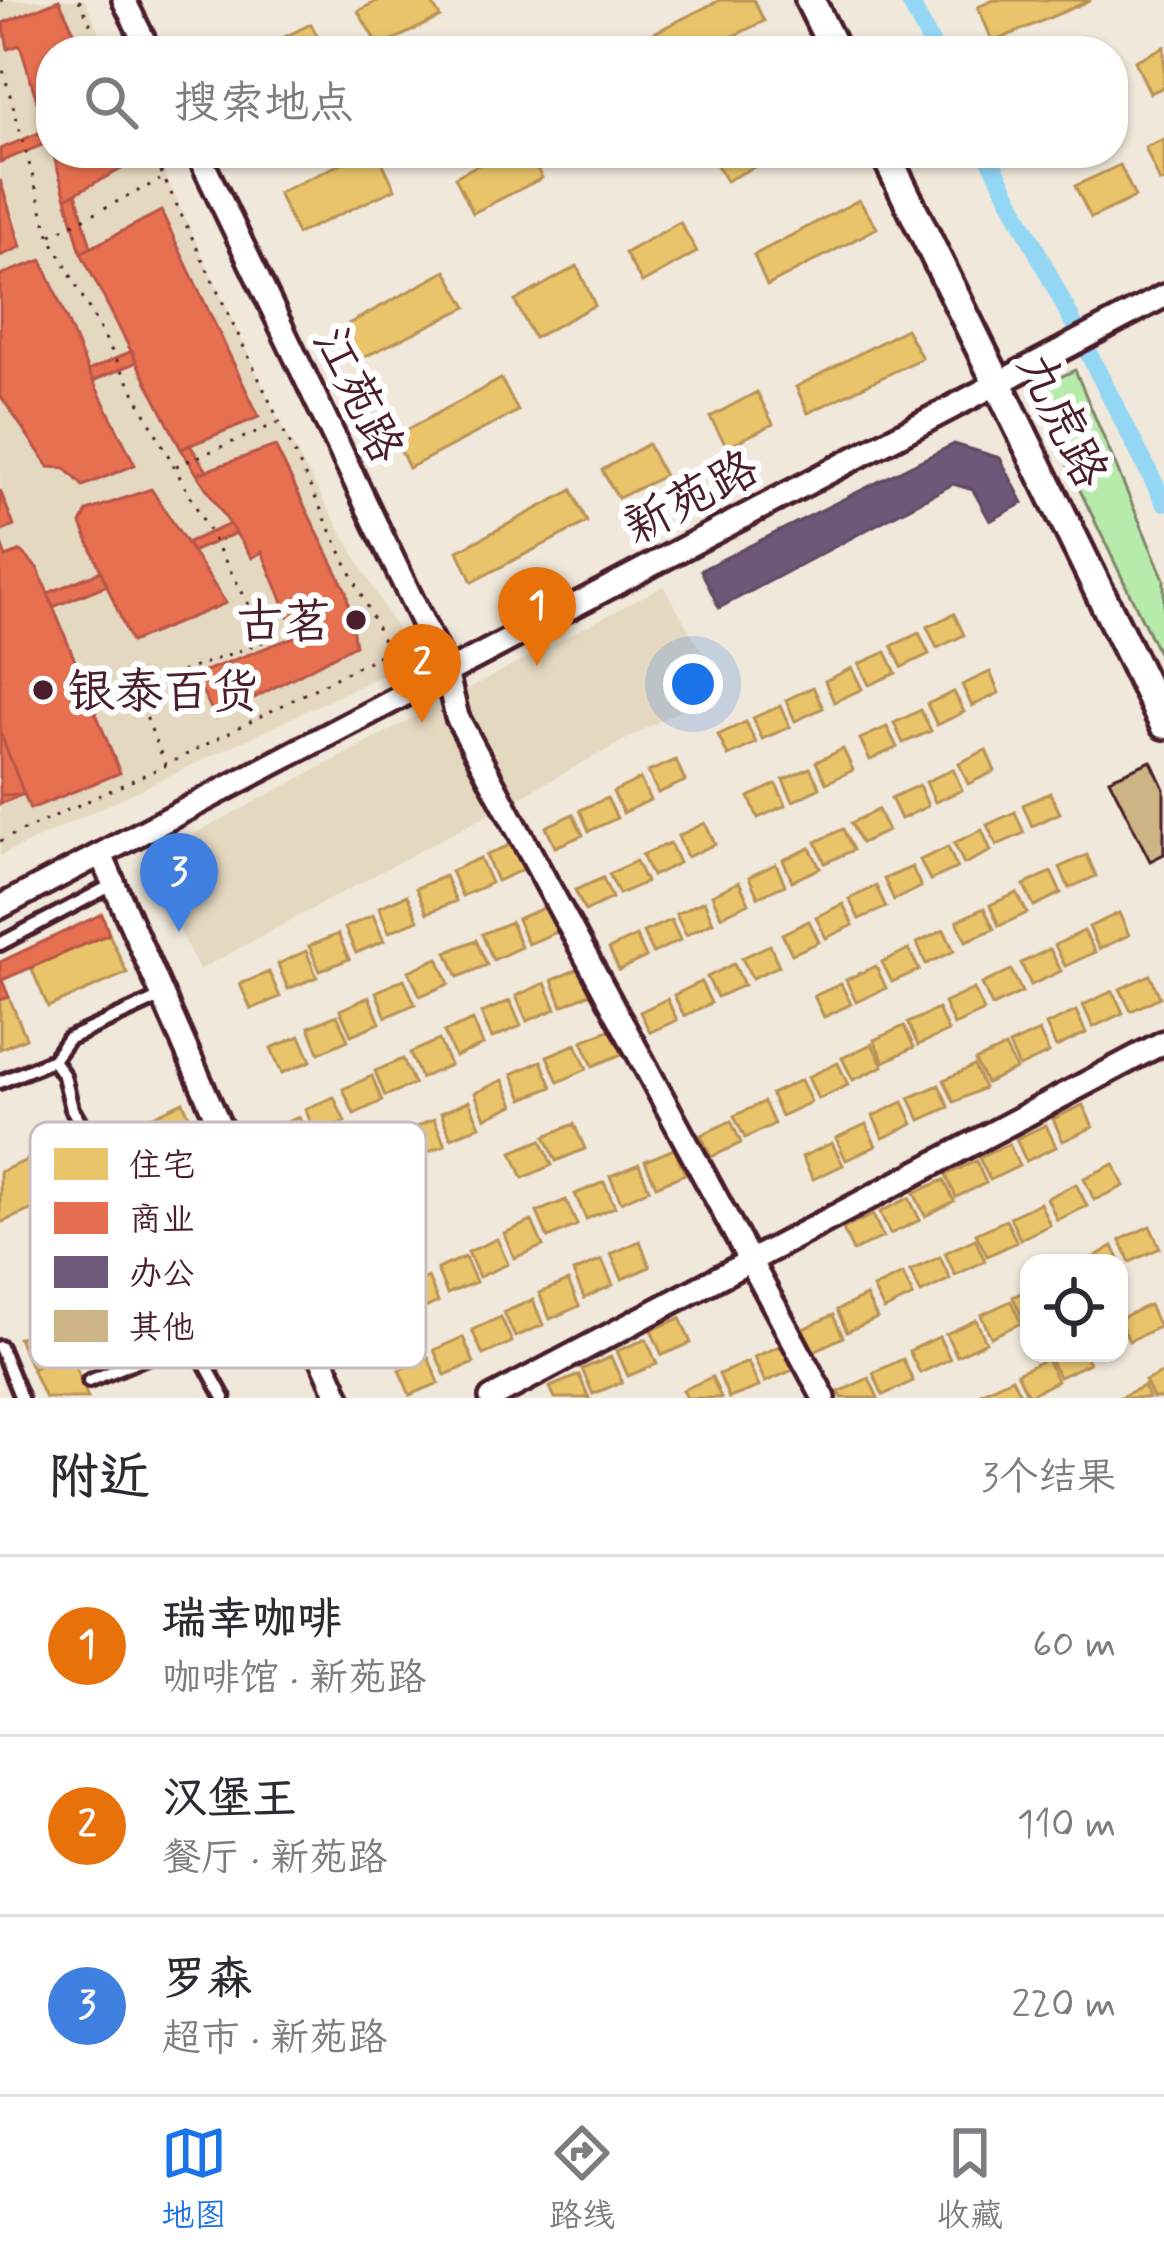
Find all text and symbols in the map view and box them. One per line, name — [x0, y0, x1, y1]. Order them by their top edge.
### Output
search box — [36, 36, 1128, 168]
icon: search — [78, 69, 144, 135]
text: 搜索地点 — [174, 75, 354, 134]
street label: 江苑路 — [297, 317, 417, 474]
street label: 九虎路 — [1001, 342, 1121, 499]
street label: 新苑路 — [613, 437, 770, 561]
pin: 1 — [498, 567, 576, 666]
place label: 古茗 — [236, 592, 332, 655]
marker: 古茗 — [343, 607, 369, 633]
pin: 2 — [383, 624, 461, 723]
your location — [663, 654, 723, 714]
place label: 银泰百货 — [67, 662, 259, 725]
marker: 银泰百货 — [30, 677, 56, 703]
pin: 3 — [140, 833, 218, 932]
legend — [30, 1122, 426, 1368]
text: 住宅 — [129, 1145, 195, 1189]
text: 商业 — [129, 1199, 195, 1243]
text: 办公 — [129, 1253, 195, 1297]
map controls — [1020, 1254, 1128, 1362]
button: locate — [1020, 1254, 1128, 1362]
text: 其他 — [129, 1307, 195, 1351]
text: 附近 — [48, 1446, 150, 1512]
text: 3个结果 — [981, 1453, 1116, 1504]
text: 瑞幸咖啡 — [162, 1591, 342, 1650]
text: 1 — [78, 1620, 96, 1671]
text: 60 m — [1032, 1620, 1116, 1671]
text: 咖啡馆 · 新苑路 — [162, 1654, 426, 1705]
text: 汉堡王 — [162, 1771, 297, 1830]
text: 2 — [77, 1800, 97, 1851]
text: 110 m — [1017, 1800, 1116, 1851]
text: 餐厅 · 新苑路 — [162, 1834, 387, 1885]
text: 罗森 — [162, 1951, 252, 2010]
text: 3 — [78, 1980, 96, 2031]
text: 220 m — [1011, 1980, 1116, 2031]
text: 超市 · 新苑路 — [162, 2014, 387, 2065]
tab: 地图 — [161, 2120, 227, 2239]
tab: 路线 — [549, 2120, 615, 2239]
tab: 收藏 — [937, 2120, 1003, 2239]

